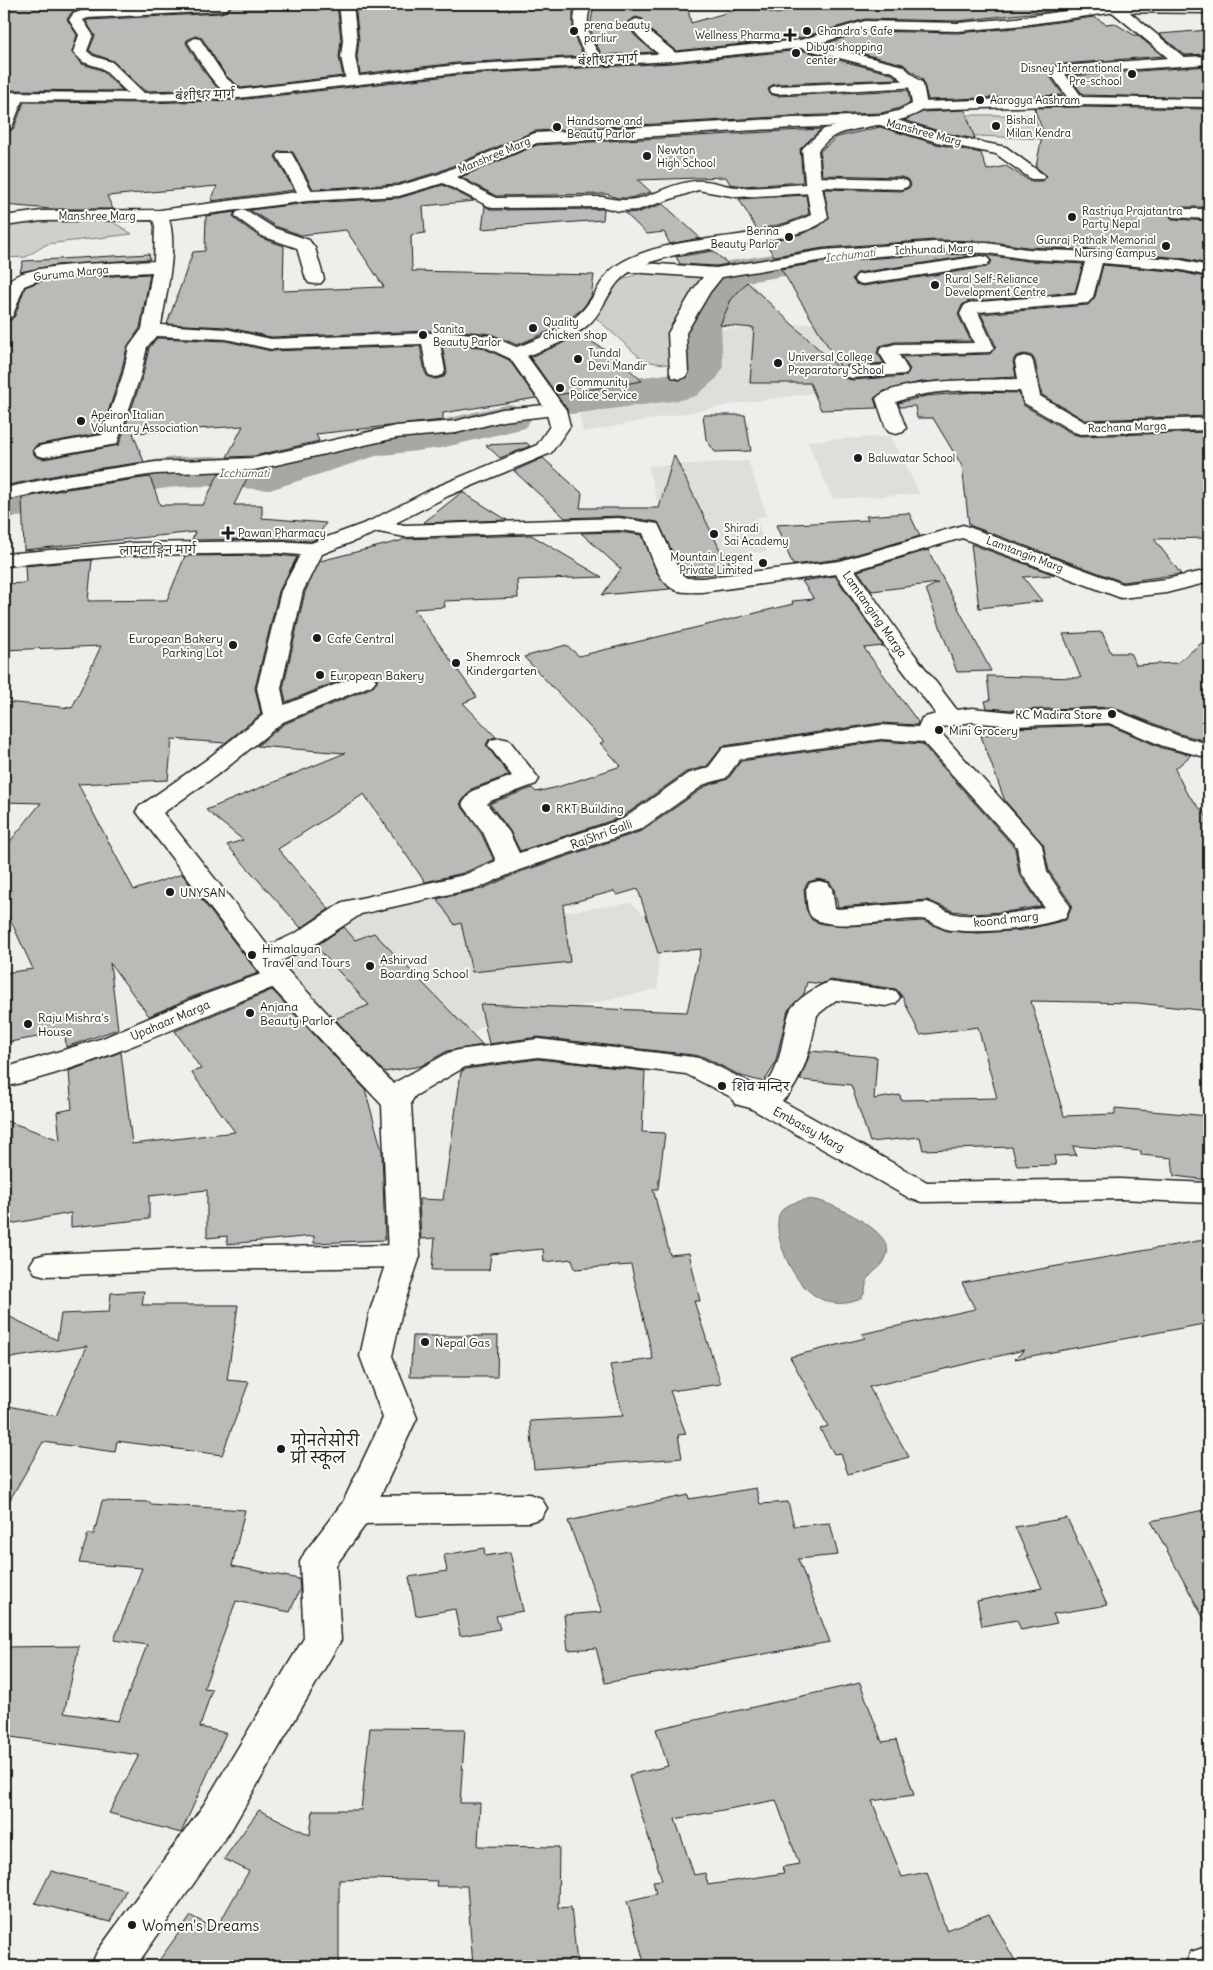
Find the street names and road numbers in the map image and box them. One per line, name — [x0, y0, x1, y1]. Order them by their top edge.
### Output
street label: बंशीधर मार्ग — [578, 49, 639, 69]
street label: बंशीधर मार्ग — [175, 85, 236, 103]
street label: Manshree Marg — [885, 115, 963, 149]
street label: Manshree Marg — [456, 133, 532, 177]
street label: Manshree Marg — [58, 209, 136, 223]
street label: Ichhunadi Marg — [894, 241, 974, 257]
street label: Guruma Marga — [33, 262, 109, 284]
street label: Rachana Marga — [1087, 419, 1167, 435]
street label: Lamtangin Marg — [985, 533, 1065, 575]
street label: लामटाङ्गिन मार्ग — [119, 540, 197, 559]
street label: Lamtanging Marga — [840, 568, 911, 660]
street label: RajShri Galli — [568, 816, 634, 852]
street label: koond marg — [973, 908, 1039, 930]
street label: Upahaar Marga — [128, 996, 212, 1043]
street label: Embassy Marg — [771, 1103, 847, 1155]

